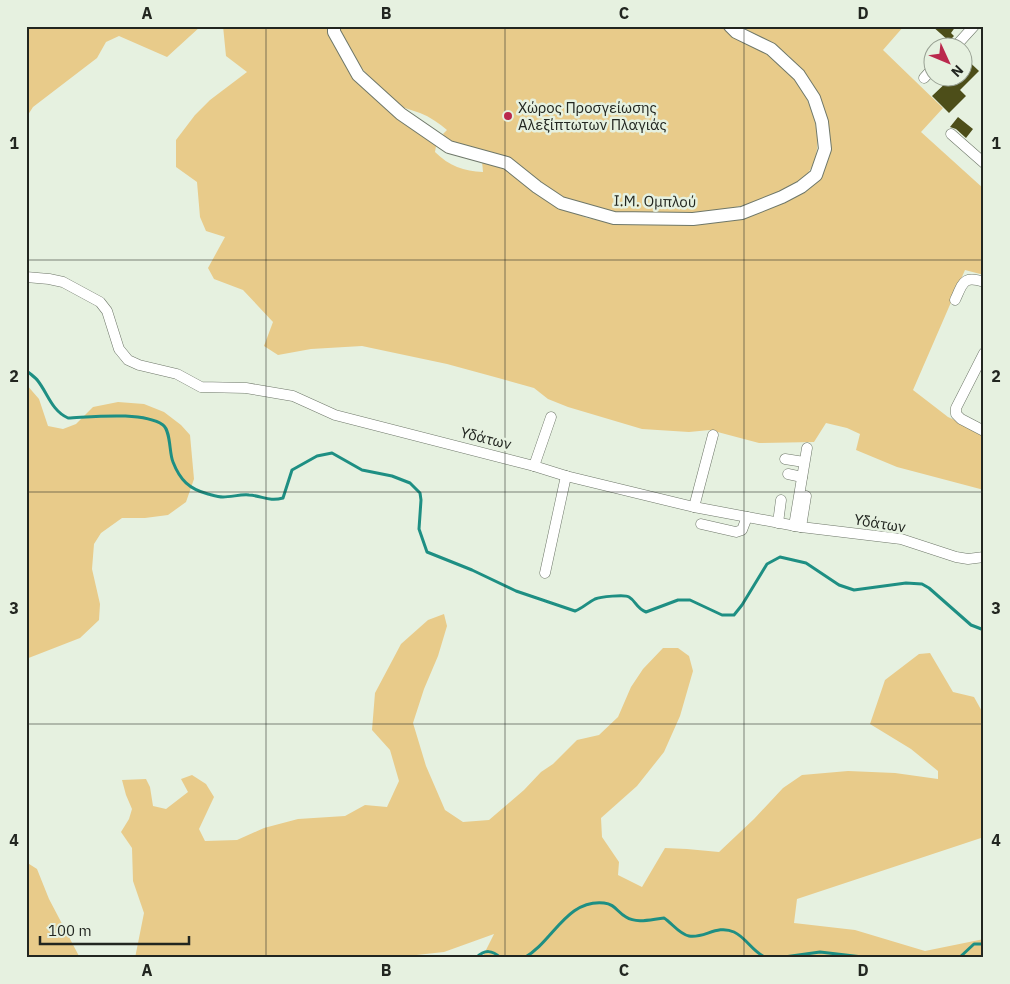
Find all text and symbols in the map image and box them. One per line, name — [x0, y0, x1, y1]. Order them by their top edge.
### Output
text: A — [142, 3, 153, 23]
text: B — [381, 3, 392, 23]
text: C — [619, 3, 629, 23]
text: D — [857, 3, 869, 23]
north arrow — [922, 38, 972, 88]
text: N — [947, 61, 967, 81]
place label: Χώρος Προσγείωσης Αλεξίπτωτων Πλαγιάς — [518, 98, 667, 134]
marker: Χώρος Προσγείωσης Αλεξίπτωτων Πλαγιάς — [502, 110, 514, 122]
text: 1 — [9, 133, 19, 153]
text: 1 — [991, 133, 1001, 153]
street label: Ι.Μ. Ομπλού — [613, 191, 697, 211]
text: 2 — [9, 366, 19, 386]
text: 2 — [991, 366, 1001, 386]
street label: Υδάτων — [459, 423, 514, 454]
street label: Υδάτων — [853, 510, 907, 536]
text: 3 — [9, 598, 19, 618]
text: 3 — [991, 598, 1001, 618]
text: 4 — [9, 830, 19, 850]
text: 4 — [991, 830, 1001, 850]
scale bar — [40, 914, 189, 946]
text: 100 m — [48, 921, 92, 940]
text: A — [142, 960, 153, 980]
text: B — [381, 960, 392, 980]
text: C — [619, 960, 629, 980]
text: D — [857, 960, 869, 980]

